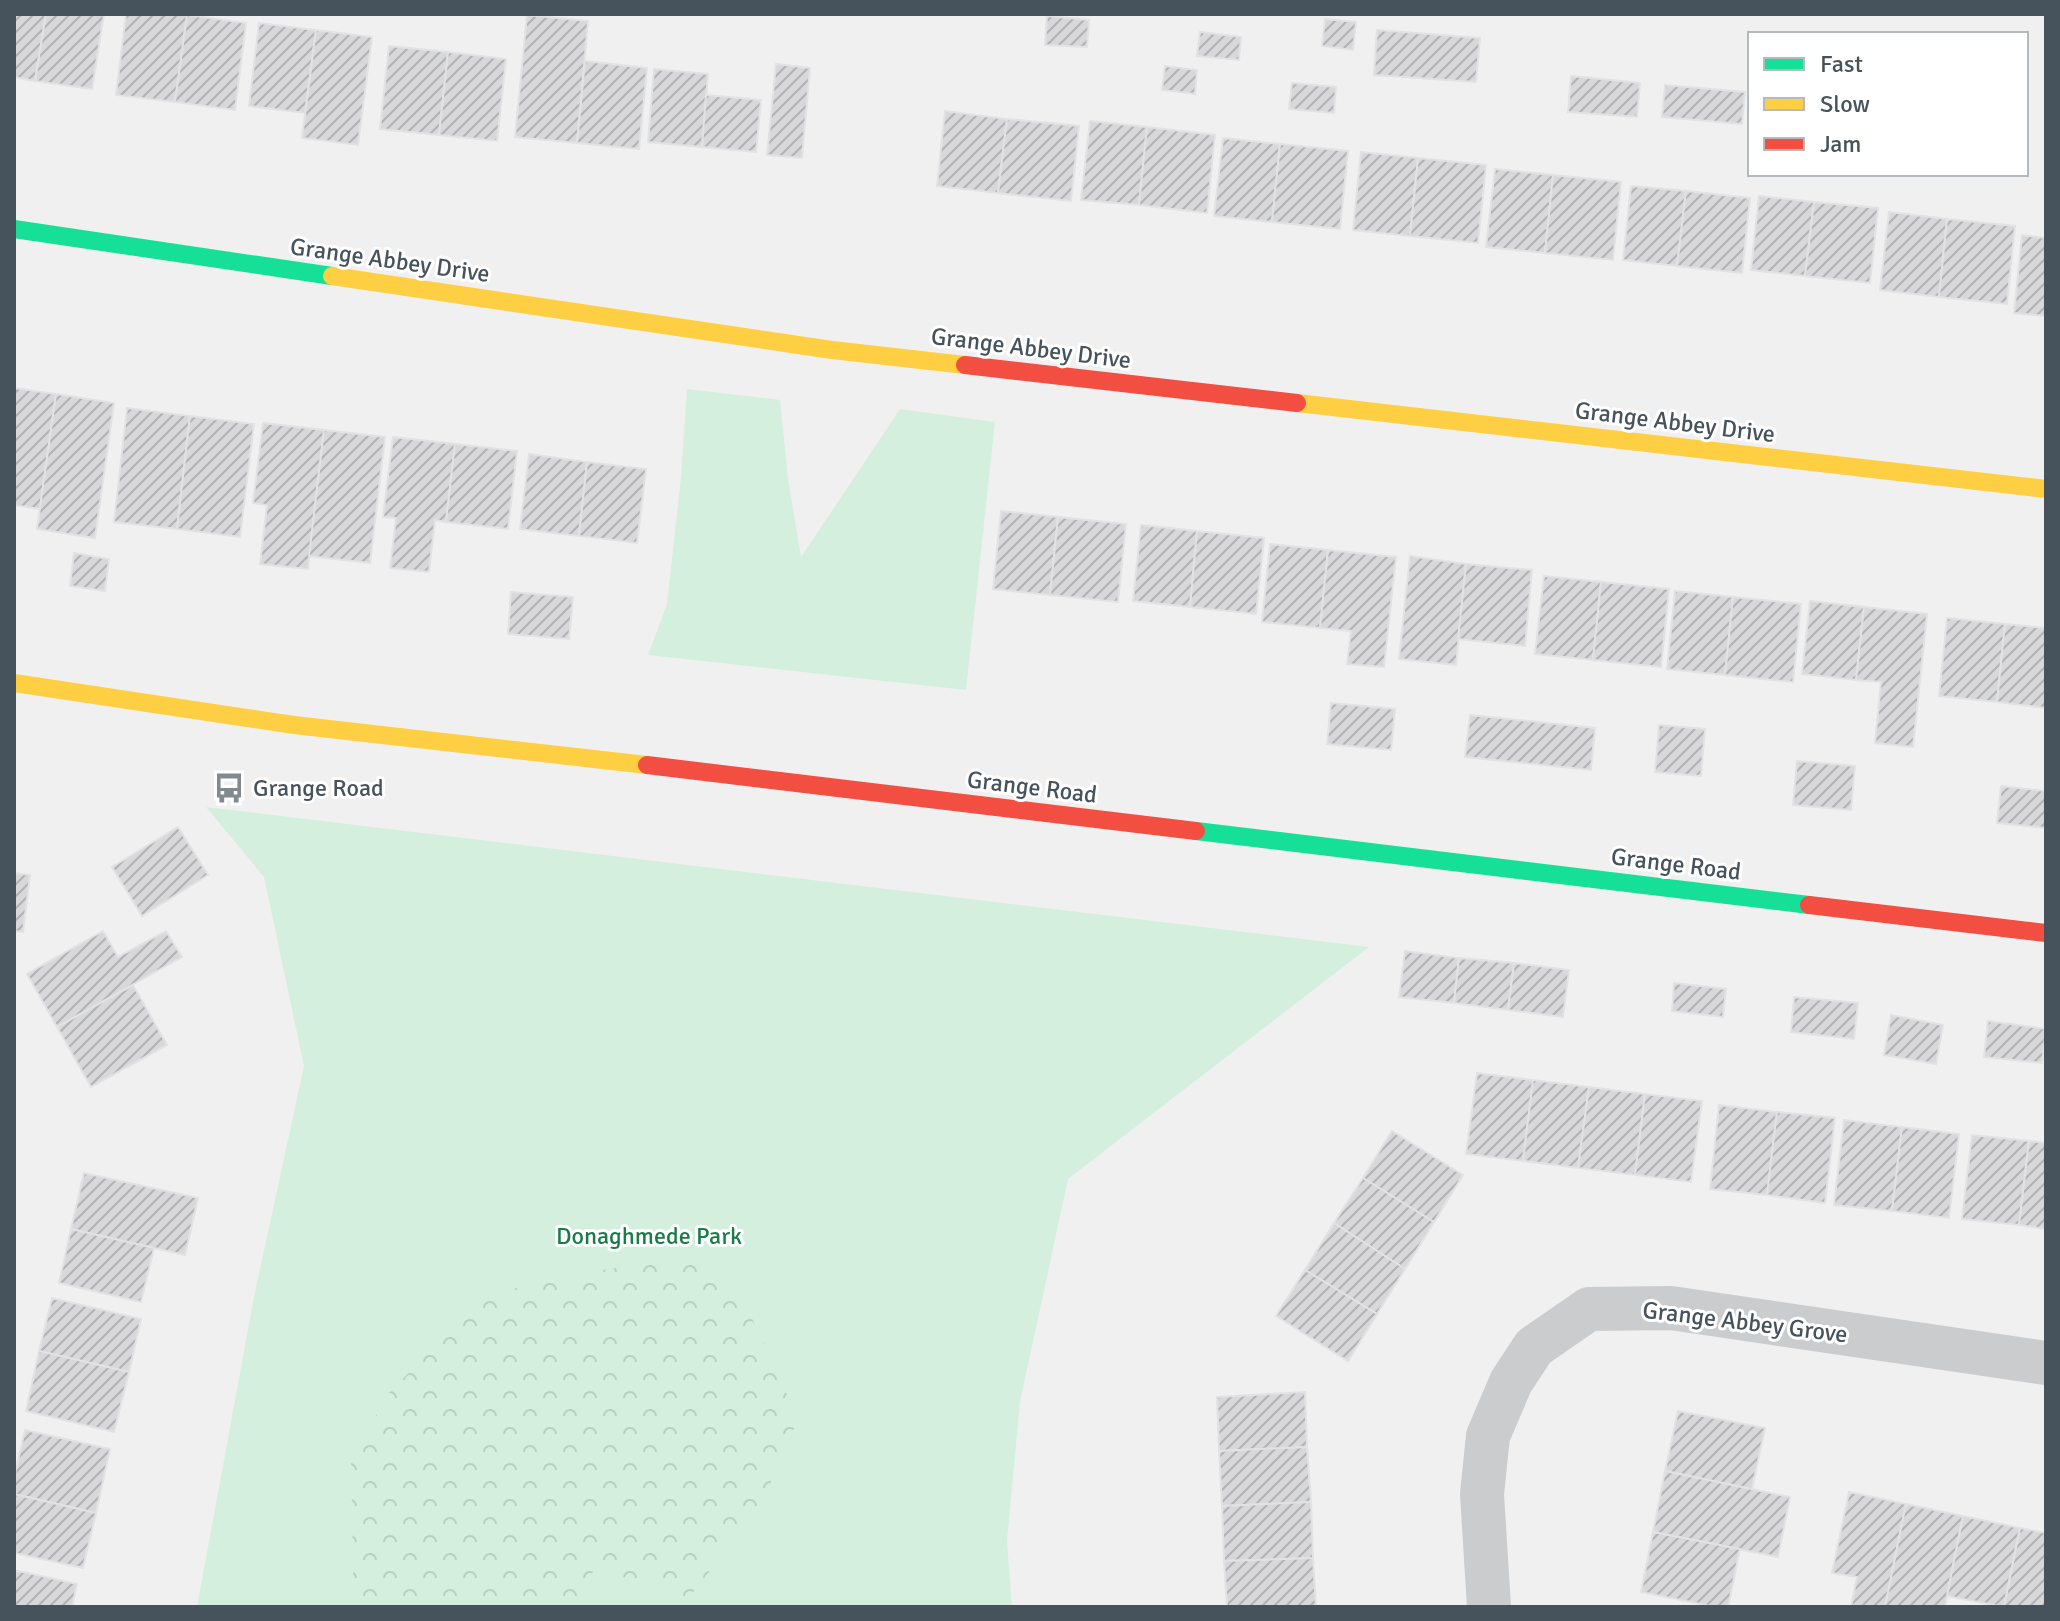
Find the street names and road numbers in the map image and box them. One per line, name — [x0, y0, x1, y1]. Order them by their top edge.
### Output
street label: Grange Abbey Drive — [288, 231, 492, 289]
street label: Grange Abbey Drive — [929, 321, 1133, 375]
street label: Grange Abbey Drive — [1573, 395, 1777, 449]
street label: Grange Road — [965, 764, 1099, 810]
street label: Grange Road — [1609, 841, 1743, 887]
street label: Grange Abbey Grove — [1641, 1295, 1849, 1349]

